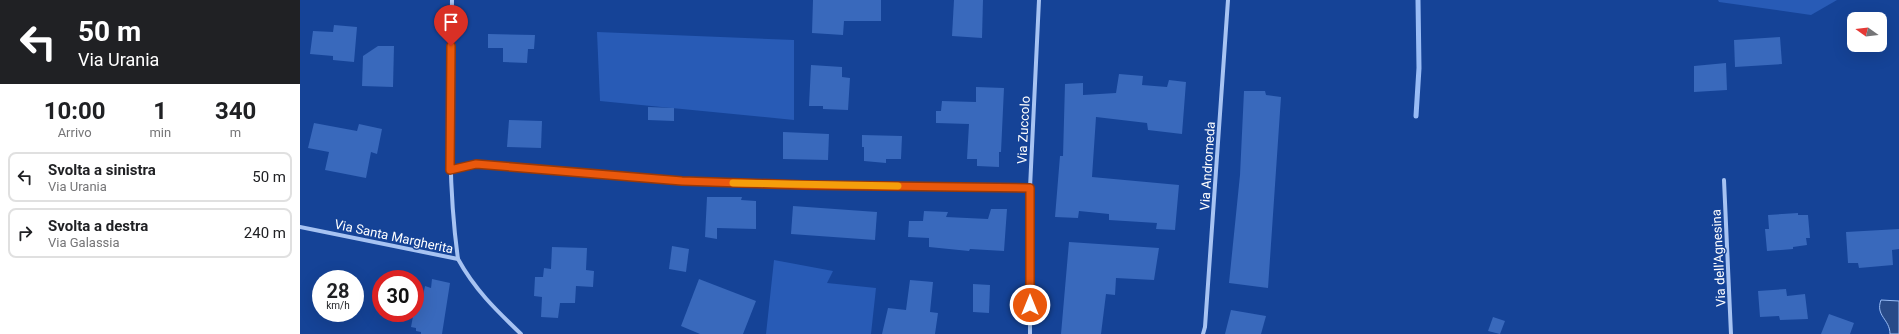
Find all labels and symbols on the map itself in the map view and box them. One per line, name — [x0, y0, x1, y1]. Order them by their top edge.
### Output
pin — [434, 5, 468, 46]
north arrow — [1847, 12, 1887, 52]
street label: Via Zuccolo — [1014, 96, 1033, 164]
street label: Via Andromeda — [1197, 121, 1218, 211]
street label: Via dell'Agnesina — [1708, 209, 1729, 307]
street label: Via Santa Margherita — [333, 217, 455, 256]
speed limit sign: 30 — [372, 270, 424, 322]
position arrow — [1009, 284, 1051, 326]

